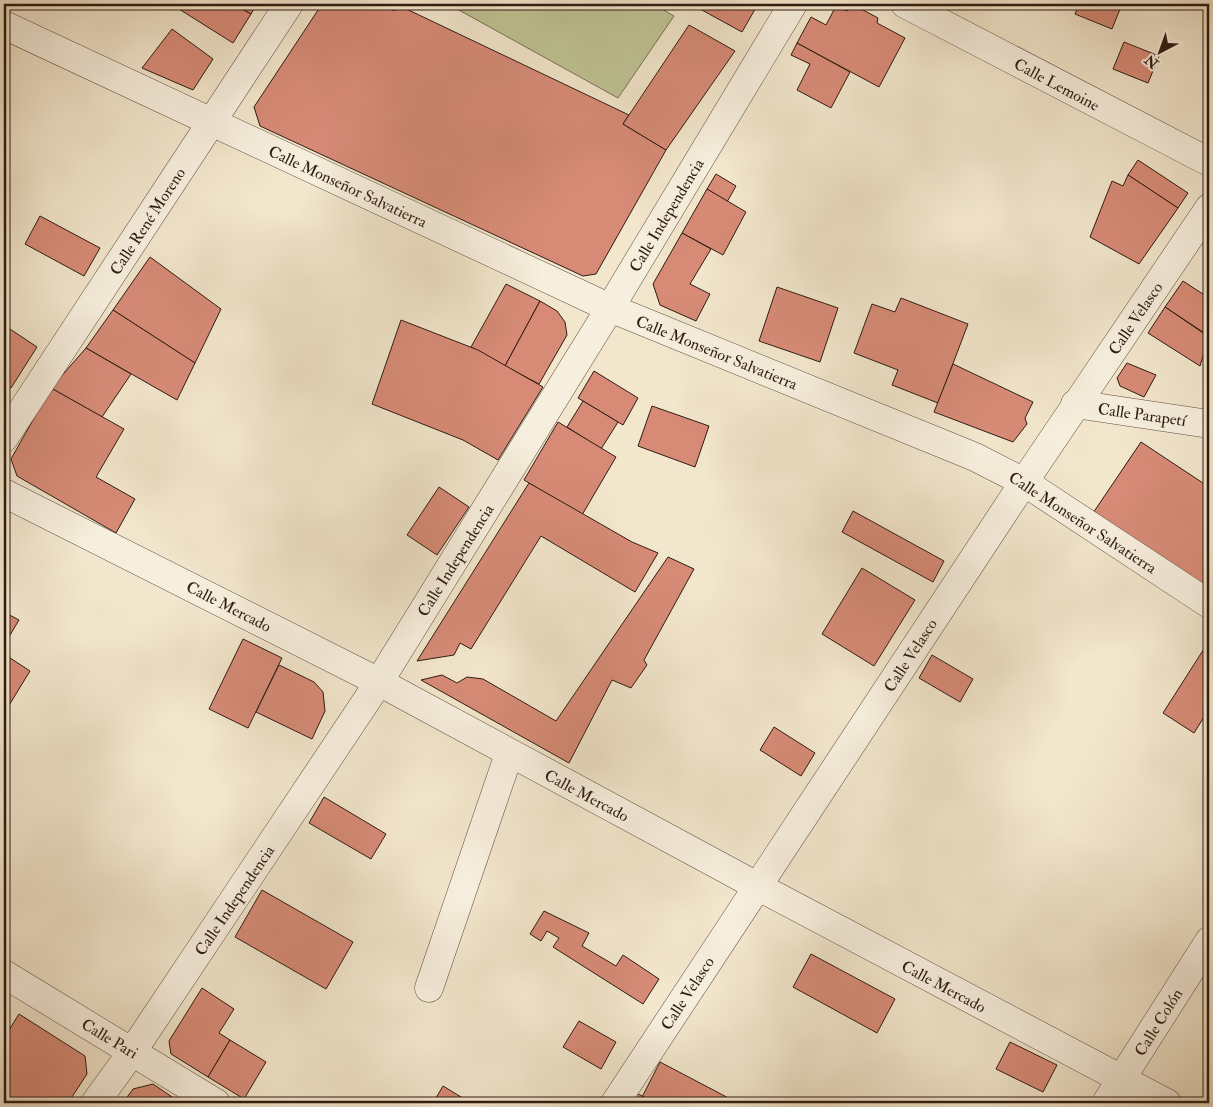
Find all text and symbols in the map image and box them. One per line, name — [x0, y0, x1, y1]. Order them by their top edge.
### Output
north arrow — [1136, 28, 1186, 78]
text: N — [1141, 51, 1163, 73]
street label: Calle Lemoine — [1010, 54, 1103, 116]
street label: Calle Monseñor Salvatierra — [265, 141, 430, 233]
street label: Calle Independencia — [625, 155, 710, 276]
street label: Calle René Moreno — [106, 164, 190, 279]
street label: Calle Velasco — [1104, 278, 1168, 359]
street label: Calle Monseñor Salvatierra — [633, 311, 801, 395]
street label: Calle Parapetí — [1096, 399, 1189, 432]
street label: Calle Monseñor Salvatierra — [1005, 467, 1161, 578]
street label: Calle Independencia — [413, 500, 499, 621]
street label: Calle Mercado — [183, 577, 275, 637]
street label: Calle Velasco — [880, 615, 942, 696]
street label: Calle Mercado — [541, 765, 632, 827]
street label: Calle Independencia — [191, 841, 280, 960]
street label: Calle Velasco — [657, 953, 719, 1034]
street label: Calle Mercado — [898, 956, 989, 1018]
street label: Calle Colón — [1130, 985, 1187, 1060]
street label: Calle Pari — [78, 1014, 141, 1063]

